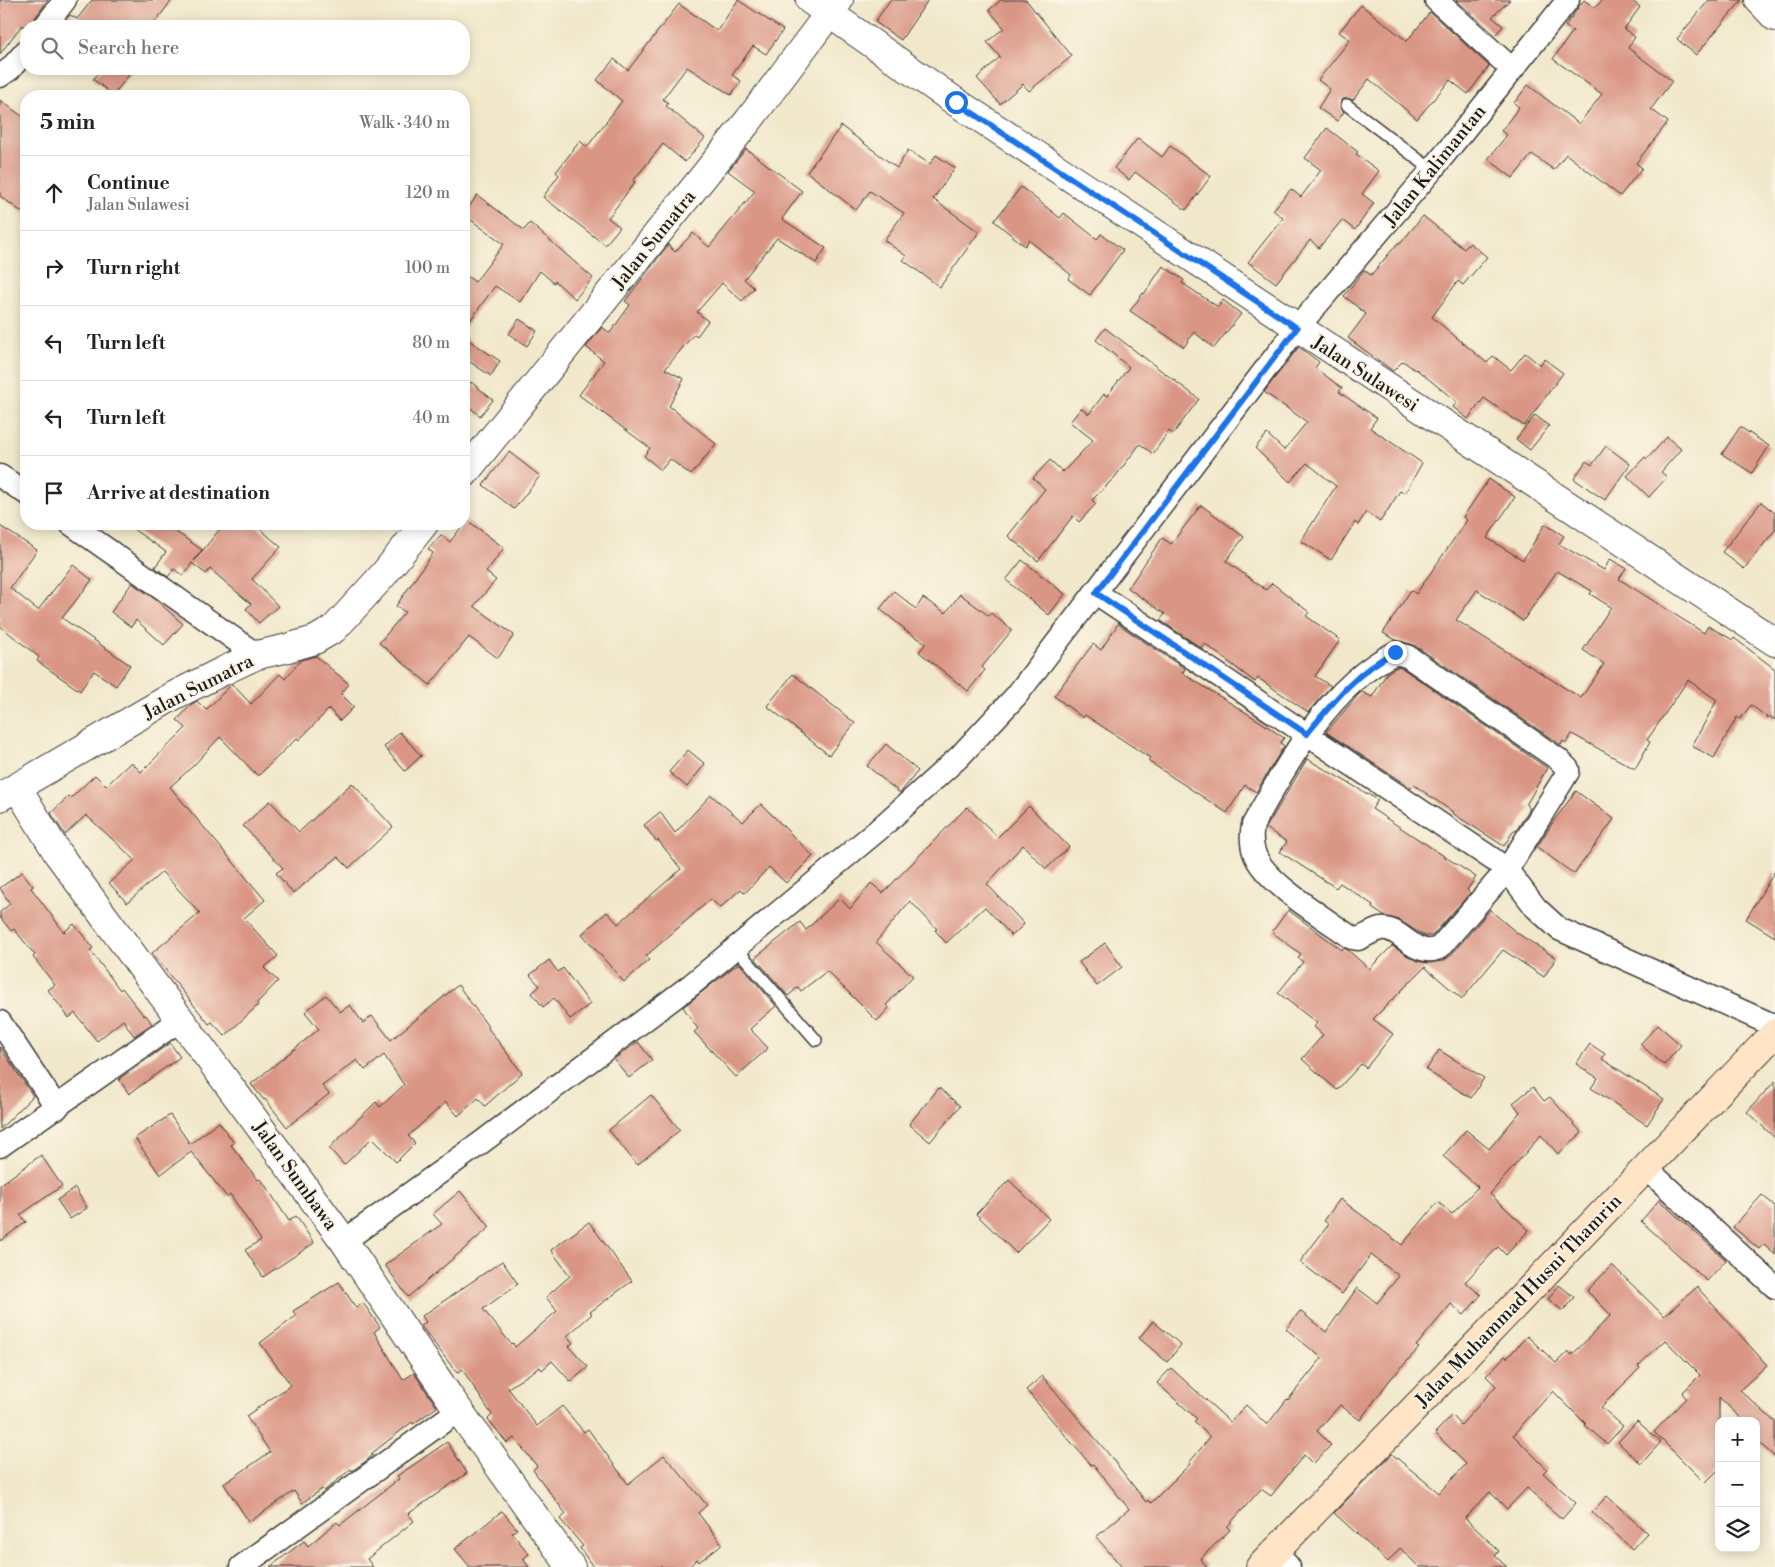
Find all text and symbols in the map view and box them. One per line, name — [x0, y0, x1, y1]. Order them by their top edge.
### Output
search box — [20, 20, 470, 75]
icon: search — [38, 34, 66, 62]
text: Search here — [78, 36, 179, 60]
route start — [945, 91, 968, 114]
street label: Jalan Kalimantan — [1378, 100, 1491, 232]
text: 5 min — [40, 110, 95, 136]
text: Walk · 340 m — [360, 113, 450, 133]
text: Continue — [87, 171, 170, 195]
icon: ahead — [40, 179, 68, 207]
text: 120 m — [406, 183, 450, 203]
street label: Jalan Sumatra — [606, 185, 701, 295]
text: Jalan Sulawesi — [87, 195, 190, 215]
icon: right — [40, 254, 68, 282]
text: Turn right — [87, 256, 180, 280]
text: 100 m — [405, 258, 450, 278]
icon: left — [40, 329, 68, 357]
street label: Jalan Sulawesi — [1307, 330, 1423, 417]
text: Turn left — [87, 331, 166, 355]
text: 80 m — [412, 333, 450, 353]
icon: left — [40, 404, 68, 432]
text: Turn left — [87, 406, 166, 430]
text: 40 m — [413, 408, 450, 428]
icon: arrive — [40, 479, 68, 507]
text: Arrive at destination — [87, 481, 270, 505]
route end — [1384, 641, 1407, 664]
street label: Jalan Sumatra — [138, 649, 258, 725]
street label: Jalan Sumbawa — [247, 1115, 343, 1235]
street label: Jalan Muhammad Husni Thamrin — [1410, 1189, 1627, 1413]
map controls — [1715, 1417, 1760, 1552]
button: + — [1715, 1417, 1760, 1462]
button: − — [1715, 1462, 1760, 1507]
button: layers — [1715, 1507, 1760, 1552]

